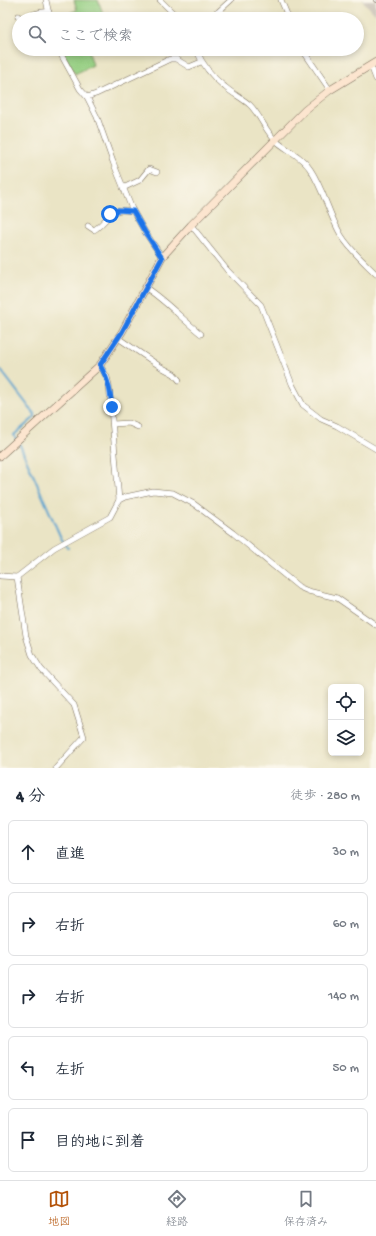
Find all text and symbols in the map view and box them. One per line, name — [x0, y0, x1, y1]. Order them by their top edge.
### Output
search box — [12, 12, 364, 56]
icon: search — [26, 23, 48, 45]
text: ここで検索 — [58, 28, 133, 46]
route start — [101, 205, 119, 223]
route end — [103, 398, 121, 416]
map controls — [328, 684, 364, 756]
button: locate — [328, 684, 364, 720]
button: layers — [328, 720, 364, 756]
text: 4 分 — [16, 788, 45, 808]
text: 徒歩 · 280 m — [291, 789, 360, 804]
icon: ahead — [17, 841, 39, 863]
text: 30 m — [333, 845, 359, 860]
text: 直進 — [55, 846, 85, 864]
icon: right — [17, 913, 39, 935]
text: 60 m — [333, 917, 359, 932]
text: 右折 — [55, 918, 85, 936]
icon: right — [17, 985, 39, 1007]
text: 140 m — [328, 989, 359, 1004]
text: 右折 — [55, 990, 85, 1008]
icon: left — [17, 1057, 39, 1079]
text: 50 m — [332, 1061, 359, 1076]
text: 左折 — [55, 1062, 85, 1080]
icon: arrive — [17, 1129, 39, 1151]
text: 目的地に到着 — [55, 1134, 145, 1152]
tab: 地図 — [48, 1188, 70, 1229]
tab: 経路 — [166, 1188, 188, 1229]
tab: 保存済み — [284, 1188, 328, 1229]

